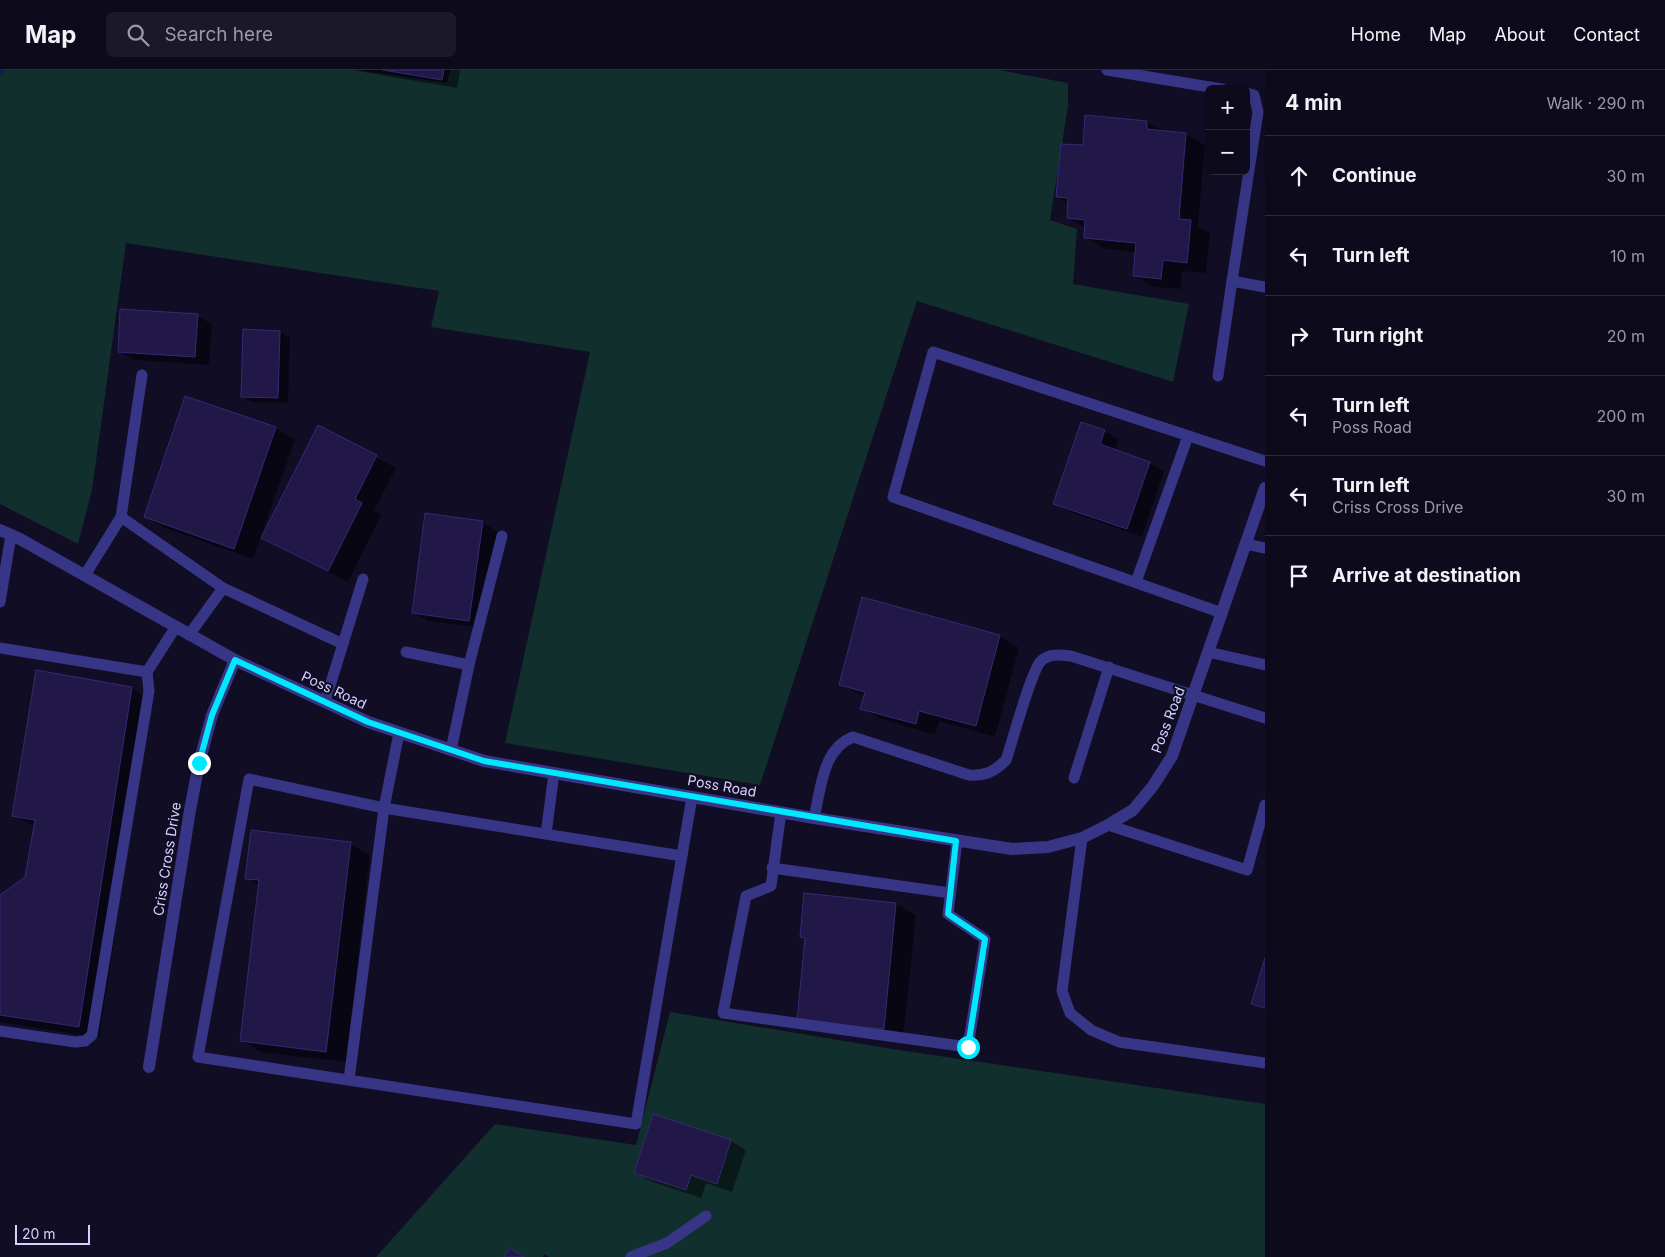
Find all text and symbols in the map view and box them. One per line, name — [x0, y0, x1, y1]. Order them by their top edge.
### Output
search box — [106, 12, 456, 57]
text: Map — [25, 20, 76, 49]
icon: search — [124, 21, 152, 49]
text: Search here — [164, 23, 273, 46]
text: Home — [1351, 24, 1401, 45]
text: Map — [1429, 24, 1466, 45]
text: About — [1494, 24, 1545, 45]
text: Contact — [1573, 24, 1640, 45]
map controls — [1205, 85, 1250, 175]
button: + — [1205, 85, 1250, 130]
text: 4 min — [1285, 90, 1342, 115]
text: Walk · 290 m — [1547, 93, 1645, 113]
button: − — [1205, 130, 1250, 175]
icon: ahead — [1285, 162, 1313, 190]
text: Continue — [1332, 164, 1417, 187]
text: 30 m — [1607, 166, 1645, 186]
icon: left — [1285, 242, 1313, 270]
text: Turn left — [1332, 244, 1410, 267]
text: 10 m — [1610, 246, 1645, 266]
icon: right — [1285, 322, 1313, 350]
text: Turn right — [1332, 324, 1423, 347]
text: 20 m — [1607, 326, 1645, 346]
text: Turn left — [1332, 394, 1410, 417]
icon: left — [1285, 402, 1313, 430]
text: 200 m — [1597, 406, 1645, 426]
text: Poss Road — [1332, 417, 1412, 437]
text: Turn left — [1332, 474, 1410, 497]
icon: left — [1285, 482, 1313, 510]
text: 30 m — [1607, 486, 1645, 506]
text: Criss Cross Drive — [1332, 497, 1463, 517]
icon: arrive — [1285, 562, 1313, 590]
text: Arrive at destination — [1332, 564, 1521, 587]
street label: Poss Road — [299, 667, 369, 712]
street label: Poss Road — [1147, 684, 1188, 755]
route end — [188, 752, 211, 775]
street label: Poss Road — [686, 771, 758, 800]
street label: Criss Cross Drive — [149, 801, 184, 917]
route start — [957, 1036, 980, 1059]
scale bar — [15, 1222, 90, 1245]
text: 20 m — [22, 1225, 56, 1242]

